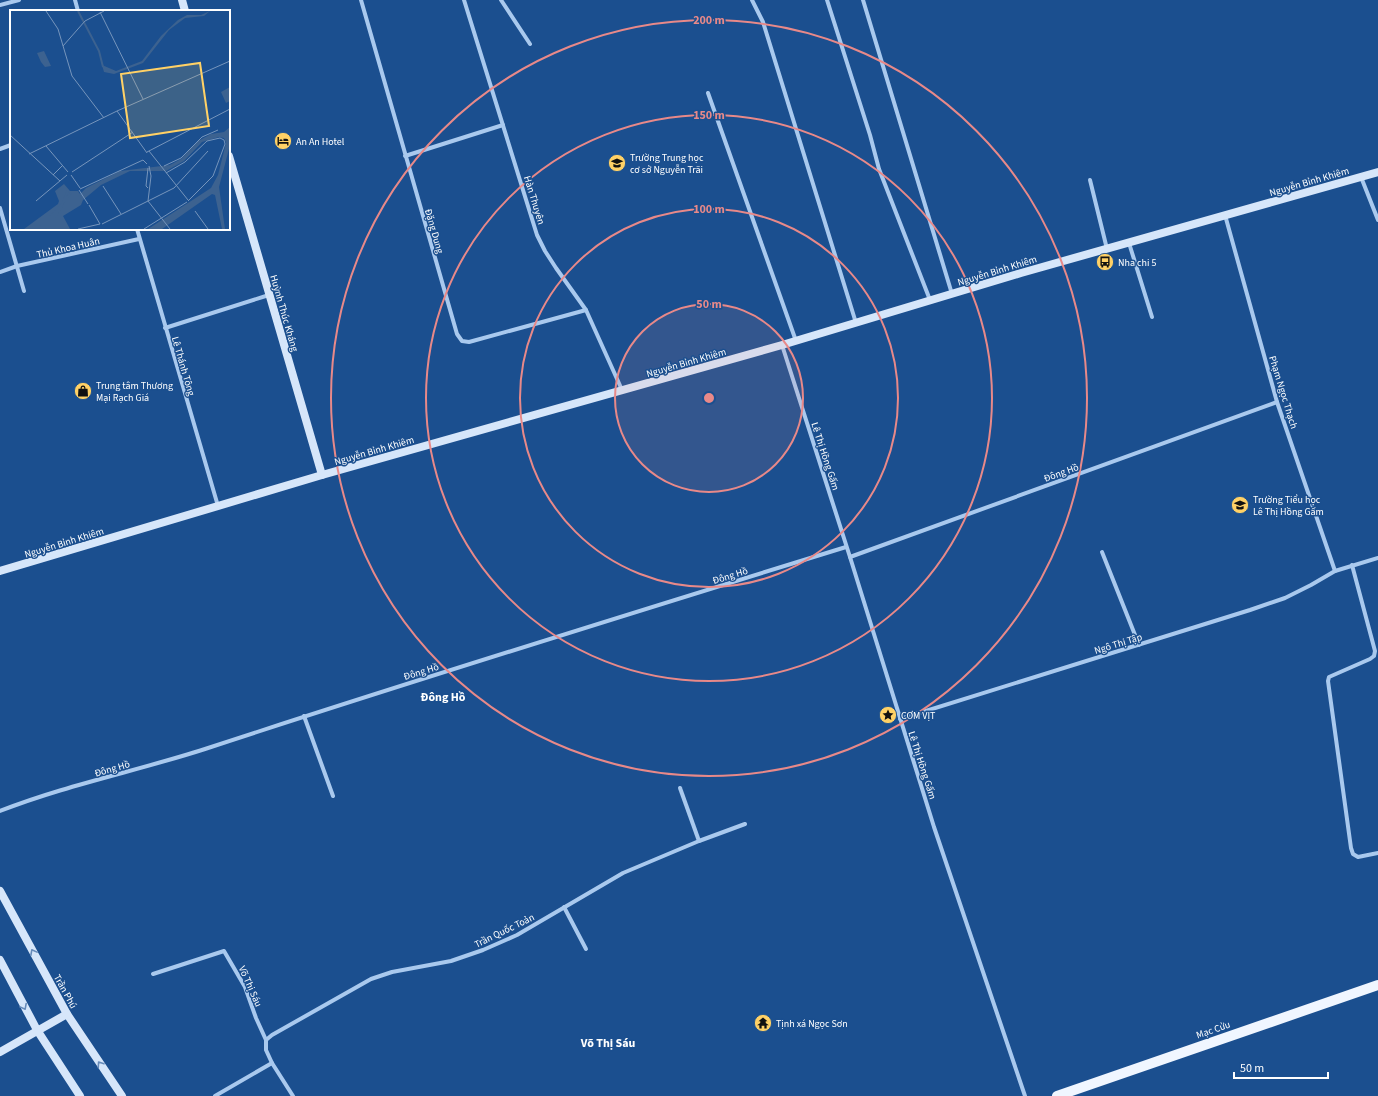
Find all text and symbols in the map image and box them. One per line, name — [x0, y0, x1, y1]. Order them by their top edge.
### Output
inset map — [10, 10, 230, 230]
text: 200 m — [693, 12, 725, 29]
text: 150 m — [693, 107, 725, 124]
hotel icon: An An Hotel — [273, 131, 293, 151]
place label: An An Hotel — [296, 135, 345, 149]
place label: Trường Trung học cơ sở Nguyễn Trãi — [630, 151, 704, 177]
school or university icon: Trường Trung học cơ sở Nguyễn Trãi — [607, 153, 627, 173]
street label: Nguyễn Bỉnh Khiêm — [1268, 164, 1351, 200]
street label: Hàn Thuyên — [520, 174, 548, 226]
text: 100 m — [693, 201, 725, 218]
street label: Đặng Dung — [421, 207, 447, 255]
street label: Thủ Khoa Huân — [35, 234, 101, 262]
street label: Nguyễn Bỉnh Khiêm — [956, 252, 1039, 290]
bus stop icon: Nha chi 5 — [1095, 252, 1115, 272]
place label: Nha chi 5 — [1118, 256, 1156, 270]
street label: Huỳnh Thúc Kháng — [266, 273, 302, 353]
text: 50 m — [696, 296, 722, 313]
street label: Lê Thánh Tông — [168, 335, 198, 398]
street label: Nguyễn Bỉnh Khiêm — [645, 345, 728, 381]
street label: Phạm Ngọc Thạch — [1265, 354, 1301, 430]
place label: Trung tâm Thương Mại Rạch Giá — [96, 379, 173, 405]
shop icon: Trung tâm Thương Mại Rạch Giá — [73, 381, 93, 401]
centre of rings — [702, 391, 716, 405]
street label: Lê Thị Hồng Gấm — [807, 420, 843, 492]
street label: Nguyễn Bỉnh Khiêm — [333, 433, 416, 469]
street label: Đông Hồ — [1042, 460, 1081, 486]
place label: Trường Tiểu học Lê Thị Hồng Gấm — [1253, 493, 1324, 519]
school or university icon: Trường Tiểu học Lê Thị Hồng Gấm — [1230, 495, 1250, 515]
street label: Nguyễn Bỉnh Khiêm — [23, 524, 106, 562]
street label: Đông Hồ — [711, 564, 750, 588]
street label: Ngô Thị Tập — [1093, 630, 1144, 658]
street label: Đông Hồ — [402, 660, 441, 684]
district label: Đông Hồ — [421, 689, 466, 706]
place icon: CƠM VỊT — [878, 705, 898, 725]
place label: CƠM VỊT — [901, 709, 936, 723]
street label: Lê Thị Hồng Gấm — [904, 729, 940, 801]
street label: Đông Hồ — [93, 757, 132, 781]
street label: Trần Quốc Toản — [472, 910, 537, 951]
one-way arrow — [31, 949, 38, 957]
street label: Võ Thị Sáu — [235, 964, 265, 1009]
street label: Trần Phú — [50, 972, 80, 1011]
one-way arrow — [20, 1003, 27, 1010]
temple icon: Tịnh xá Ngọc Sơn — [753, 1013, 773, 1033]
place label: Tịnh xá Ngọc Sơn — [776, 1017, 848, 1031]
street label: Mạc Cửu — [1194, 1018, 1232, 1042]
district label: Võ Thị Sáu — [580, 1035, 635, 1052]
scale bar — [1234, 1054, 1328, 1080]
text: 50 m — [1240, 1060, 1264, 1077]
one-way arrow — [98, 1061, 105, 1068]

